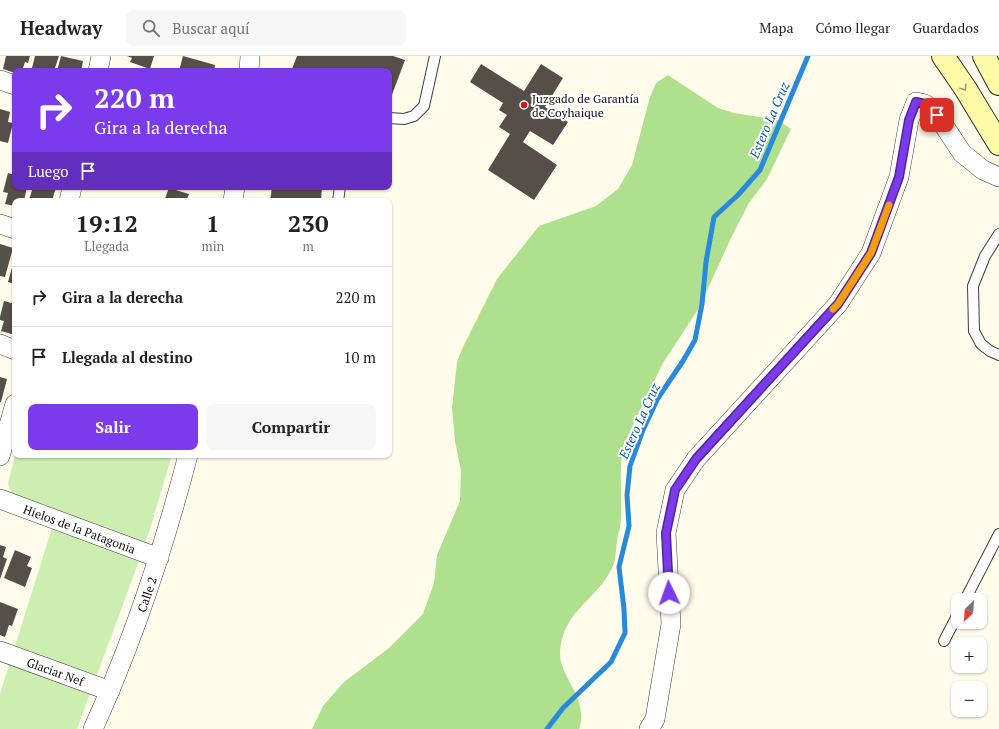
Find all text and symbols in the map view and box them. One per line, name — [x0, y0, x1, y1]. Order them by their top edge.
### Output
search box — [126, 10, 406, 46]
text: Headway — [20, 15, 102, 40]
icon: search — [140, 17, 162, 39]
text: Buscar aquí — [172, 18, 250, 38]
text: Mapa — [759, 18, 794, 37]
text: Cómo llegar — [816, 18, 890, 37]
text: Guardados — [912, 18, 979, 37]
text: 220 m — [94, 79, 175, 116]
water label: Estero La Cruz — [744, 79, 793, 162]
icon: right — [28, 84, 80, 136]
one-way arrow — [960, 84, 967, 91]
place label: Juzgado de Garantía de Coyhaique — [532, 91, 639, 120]
pin — [920, 98, 954, 132]
marker: Juzgado de Garantía de Coyhaique — [519, 100, 529, 110]
icon: arrive — [926, 104, 948, 126]
text: Gira a la derecha — [94, 115, 228, 139]
icon: arrive — [77, 160, 99, 182]
text: Luego — [28, 161, 69, 181]
text: 19:12 — [75, 207, 138, 239]
text: 1 — [206, 207, 220, 239]
text: 230 — [288, 207, 328, 239]
text: Llegada — [84, 237, 129, 255]
text: min — [201, 237, 224, 255]
text: m — [303, 237, 314, 255]
icon: right — [28, 286, 50, 308]
text: Gira a la derecha — [62, 287, 183, 307]
text: 220 m — [335, 287, 376, 307]
icon: arrive — [28, 346, 50, 368]
text: Llegada al destino — [62, 347, 193, 367]
text: 10 m — [343, 347, 376, 367]
water label: Estero La Cruz — [614, 380, 664, 463]
button: Salir — [28, 404, 198, 450]
button: Compartir — [206, 404, 376, 450]
street label: Hielos de la Patagonia — [22, 501, 138, 556]
position arrow — [648, 572, 690, 614]
street label: Calle 2 — [133, 575, 159, 614]
north arrow — [951, 593, 987, 629]
map controls — [951, 593, 987, 717]
button: + — [951, 637, 987, 673]
street label: Glaciar Nef — [25, 654, 87, 689]
button: − — [951, 681, 987, 717]

